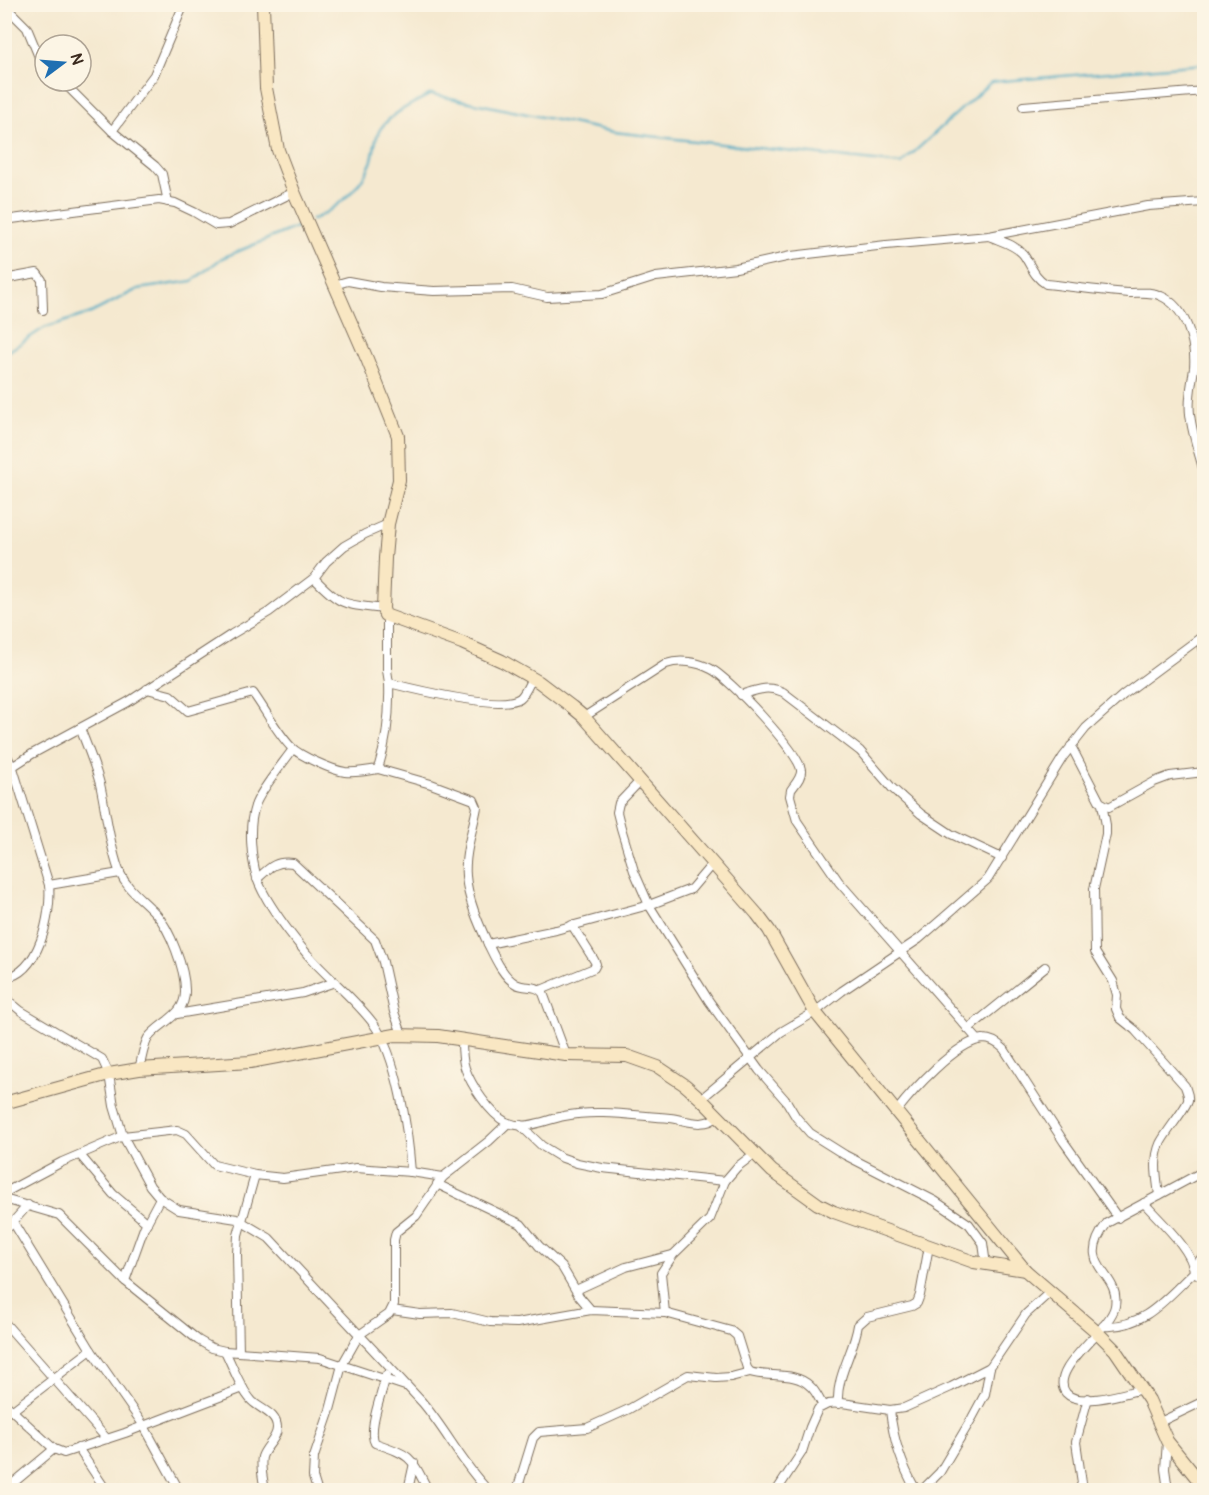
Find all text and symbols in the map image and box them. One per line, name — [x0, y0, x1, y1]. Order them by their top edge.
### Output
north arrow — [33, 33, 93, 93]
text: N — [65, 51, 88, 67]

